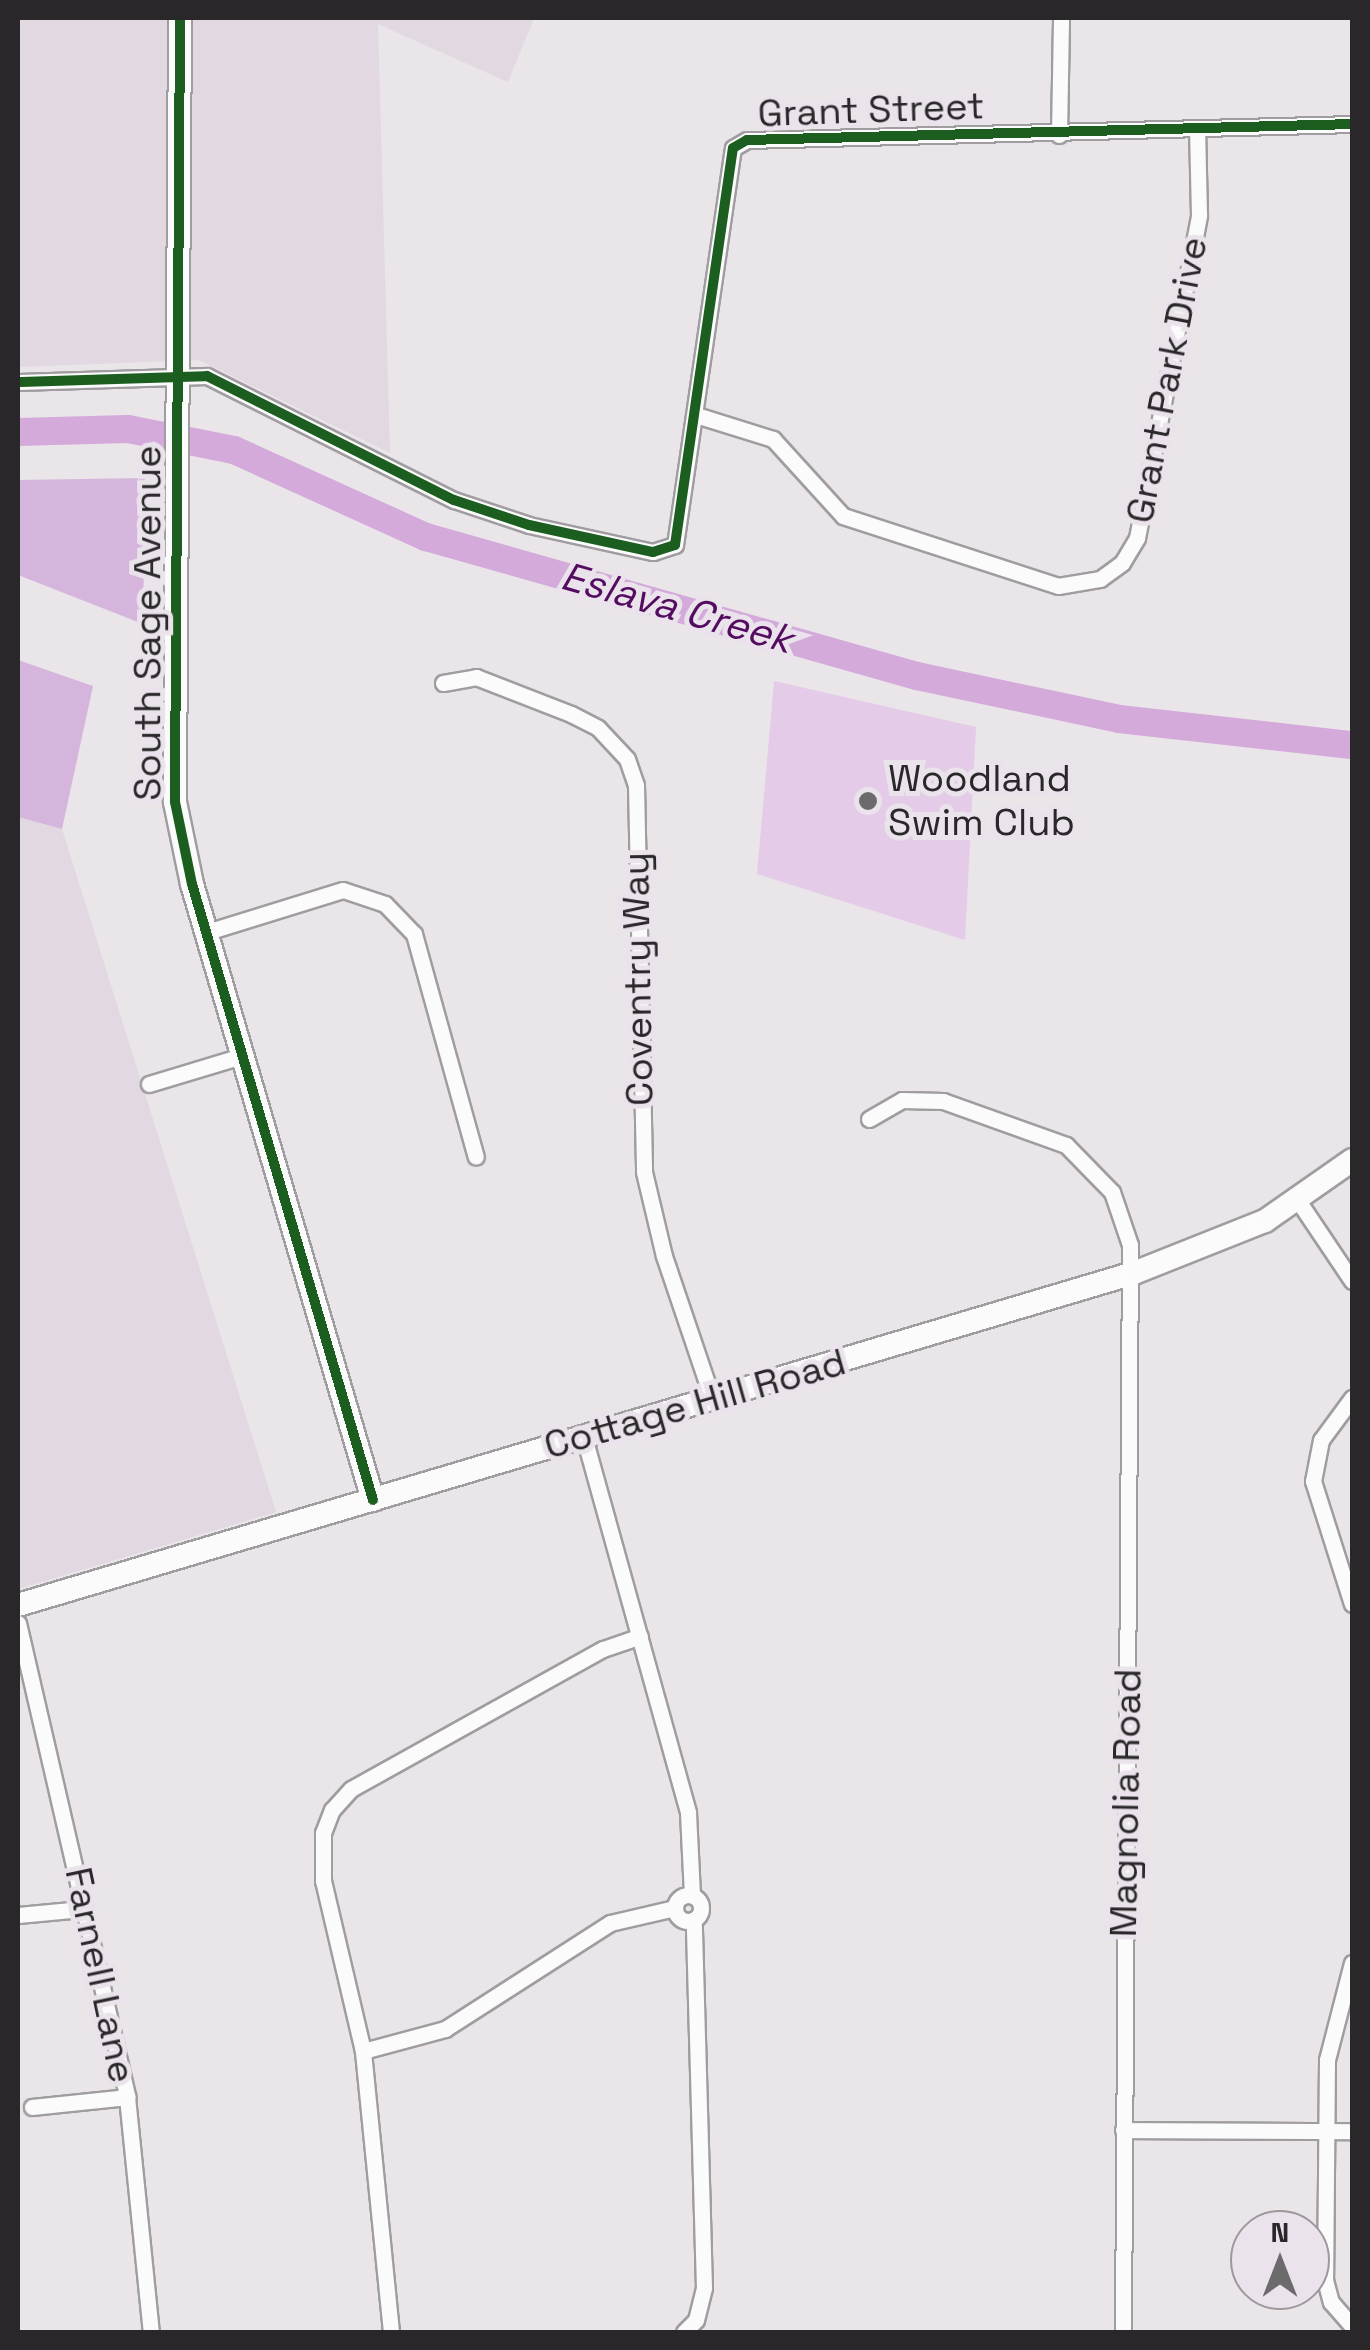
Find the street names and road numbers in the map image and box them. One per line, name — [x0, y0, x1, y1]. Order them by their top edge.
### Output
street label: Grant Street — [757, 83, 985, 137]
street label: Grant Park Drive — [1117, 233, 1217, 527]
street label: South Sage Avenue — [125, 445, 171, 801]
street label: Coventry Way — [613, 851, 663, 1107]
street label: Cottage Hill Road — [539, 1339, 851, 1469]
street label: Magnolia Road — [1101, 1668, 1151, 1938]
street label: Farnell Lane — [55, 1863, 145, 2087]

